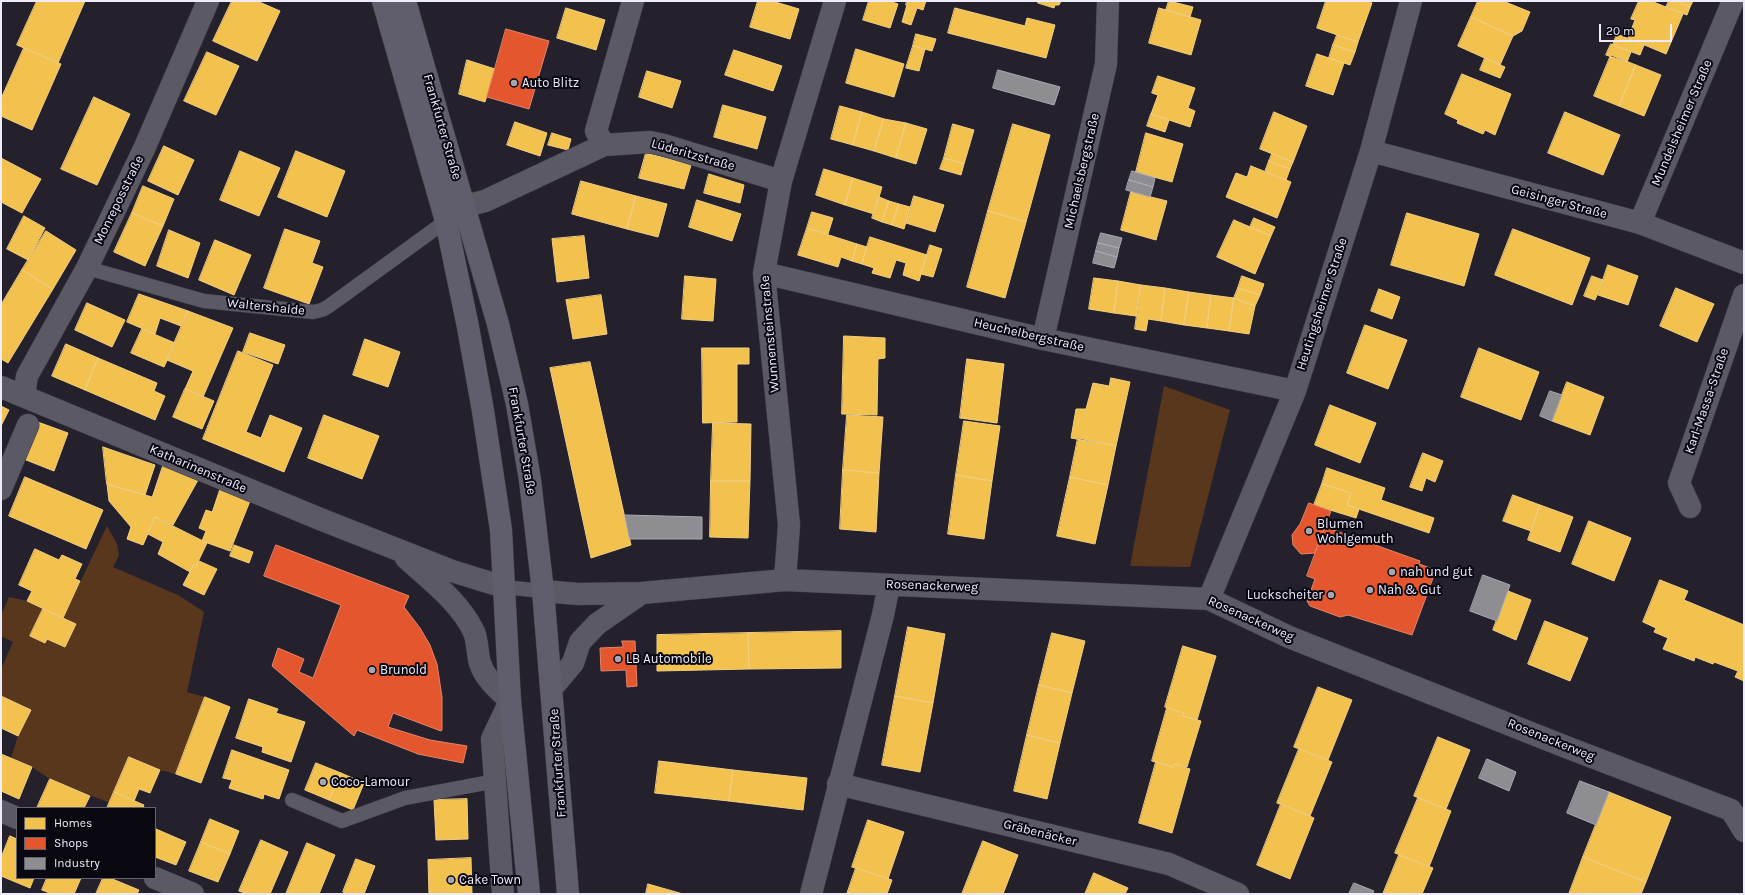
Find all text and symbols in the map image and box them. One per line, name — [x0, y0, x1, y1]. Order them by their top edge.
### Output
scale bar — [1601, 16, 1674, 42]
text: 20 m — [1606, 24, 1634, 38]
street label: Mundelsheimer Straße — [1648, 57, 1716, 189]
street label: Frankfurter Straße — [419, 72, 465, 182]
place label: Auto Blitz — [522, 75, 579, 91]
marker: Auto Blitz — [509, 78, 519, 88]
street label: Michaelsbergstraße — [1061, 112, 1103, 230]
street label: Lüderitzstraße — [649, 136, 737, 174]
street label: Monreposstraße — [91, 153, 147, 247]
street label: Geisinger Straße — [1509, 182, 1609, 222]
street label: Heutingsheimer Straße — [1293, 236, 1351, 372]
street label: Wunnensteinstraße — [757, 275, 783, 393]
street label: Waltershalde — [226, 295, 306, 319]
street label: Heuchelbergstraße — [972, 315, 1086, 355]
street label: Karl-Massa-Straße — [1682, 346, 1732, 456]
street label: Frankfurter Straße — [505, 386, 539, 496]
street label: Katharinenstraße — [147, 441, 249, 497]
place label: Blumen Wohlgemuth — [1317, 516, 1394, 547]
marker: Blumen Wohlgemuth — [1304, 526, 1314, 536]
place label: nah und gut — [1400, 564, 1473, 580]
marker: nah und gut — [1387, 567, 1397, 577]
street label: Rosenackerweg — [886, 577, 978, 595]
place label: Nah & Gut — [1378, 582, 1441, 598]
marker: Nah & Gut — [1365, 585, 1375, 595]
place label: Luckscheiter — [1247, 587, 1323, 603]
marker: Luckscheiter — [1326, 590, 1336, 600]
street label: Rosenackerweg — [1206, 593, 1296, 645]
place label: LB Automobile — [626, 651, 712, 667]
marker: LB Automobile — [613, 654, 623, 664]
place label: Brunold — [380, 662, 427, 678]
marker: Brunold — [367, 665, 377, 675]
street label: Frankfurter Straße — [546, 708, 570, 818]
street label: Rosenackerweg — [1505, 715, 1597, 765]
place label: Coco-Lamour — [331, 774, 409, 790]
marker: Coco-Lamour — [318, 777, 328, 787]
legend — [16, 807, 156, 879]
text: Homes — [54, 816, 92, 830]
street label: Gräbenäcker — [1002, 816, 1078, 850]
text: Shops — [54, 836, 88, 850]
text: Industry — [54, 856, 100, 870]
place label: Cake Town — [459, 872, 521, 888]
marker: Cake Town — [446, 875, 456, 885]

